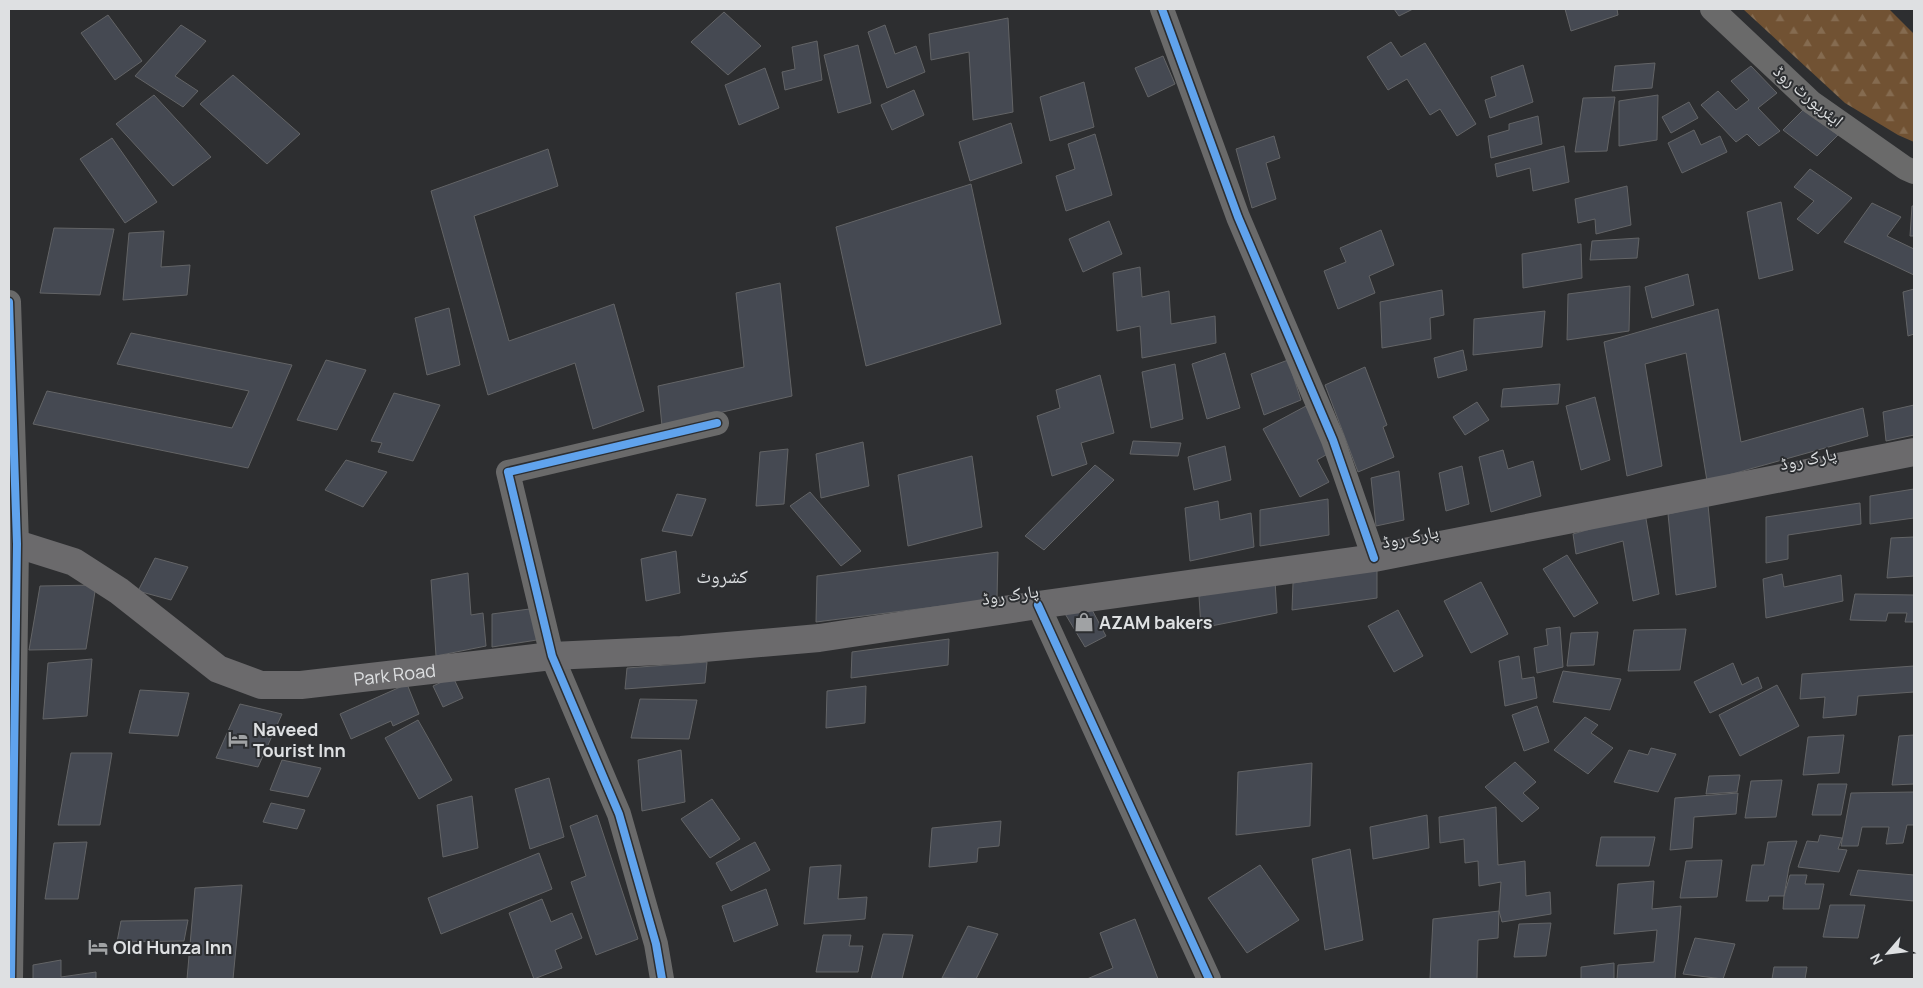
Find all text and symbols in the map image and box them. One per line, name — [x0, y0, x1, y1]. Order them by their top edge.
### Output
street label: ایئرپورٹ روڈ — [1769, 59, 1849, 132]
street label: پارک روڈ — [1778, 441, 1838, 475]
street label: پارک روڈ — [1380, 519, 1440, 553]
district label: کشروٹ — [696, 563, 748, 589]
street label: پارک روڈ — [980, 578, 1040, 610]
place label: AZAM bakers — [1099, 610, 1213, 634]
shop icon: AZAM bakers — [1073, 611, 1095, 633]
street label: Park Road — [352, 658, 437, 691]
place label: Naveed Tourist Inn — [253, 717, 346, 762]
hotel icon: Naveed Tourist Inn — [227, 728, 249, 750]
north arrow — [1863, 928, 1913, 978]
place label: Old Hunza Inn — [113, 935, 232, 959]
hotel icon: Old Hunza Inn — [87, 936, 109, 958]
text: N — [1865, 950, 1887, 968]

